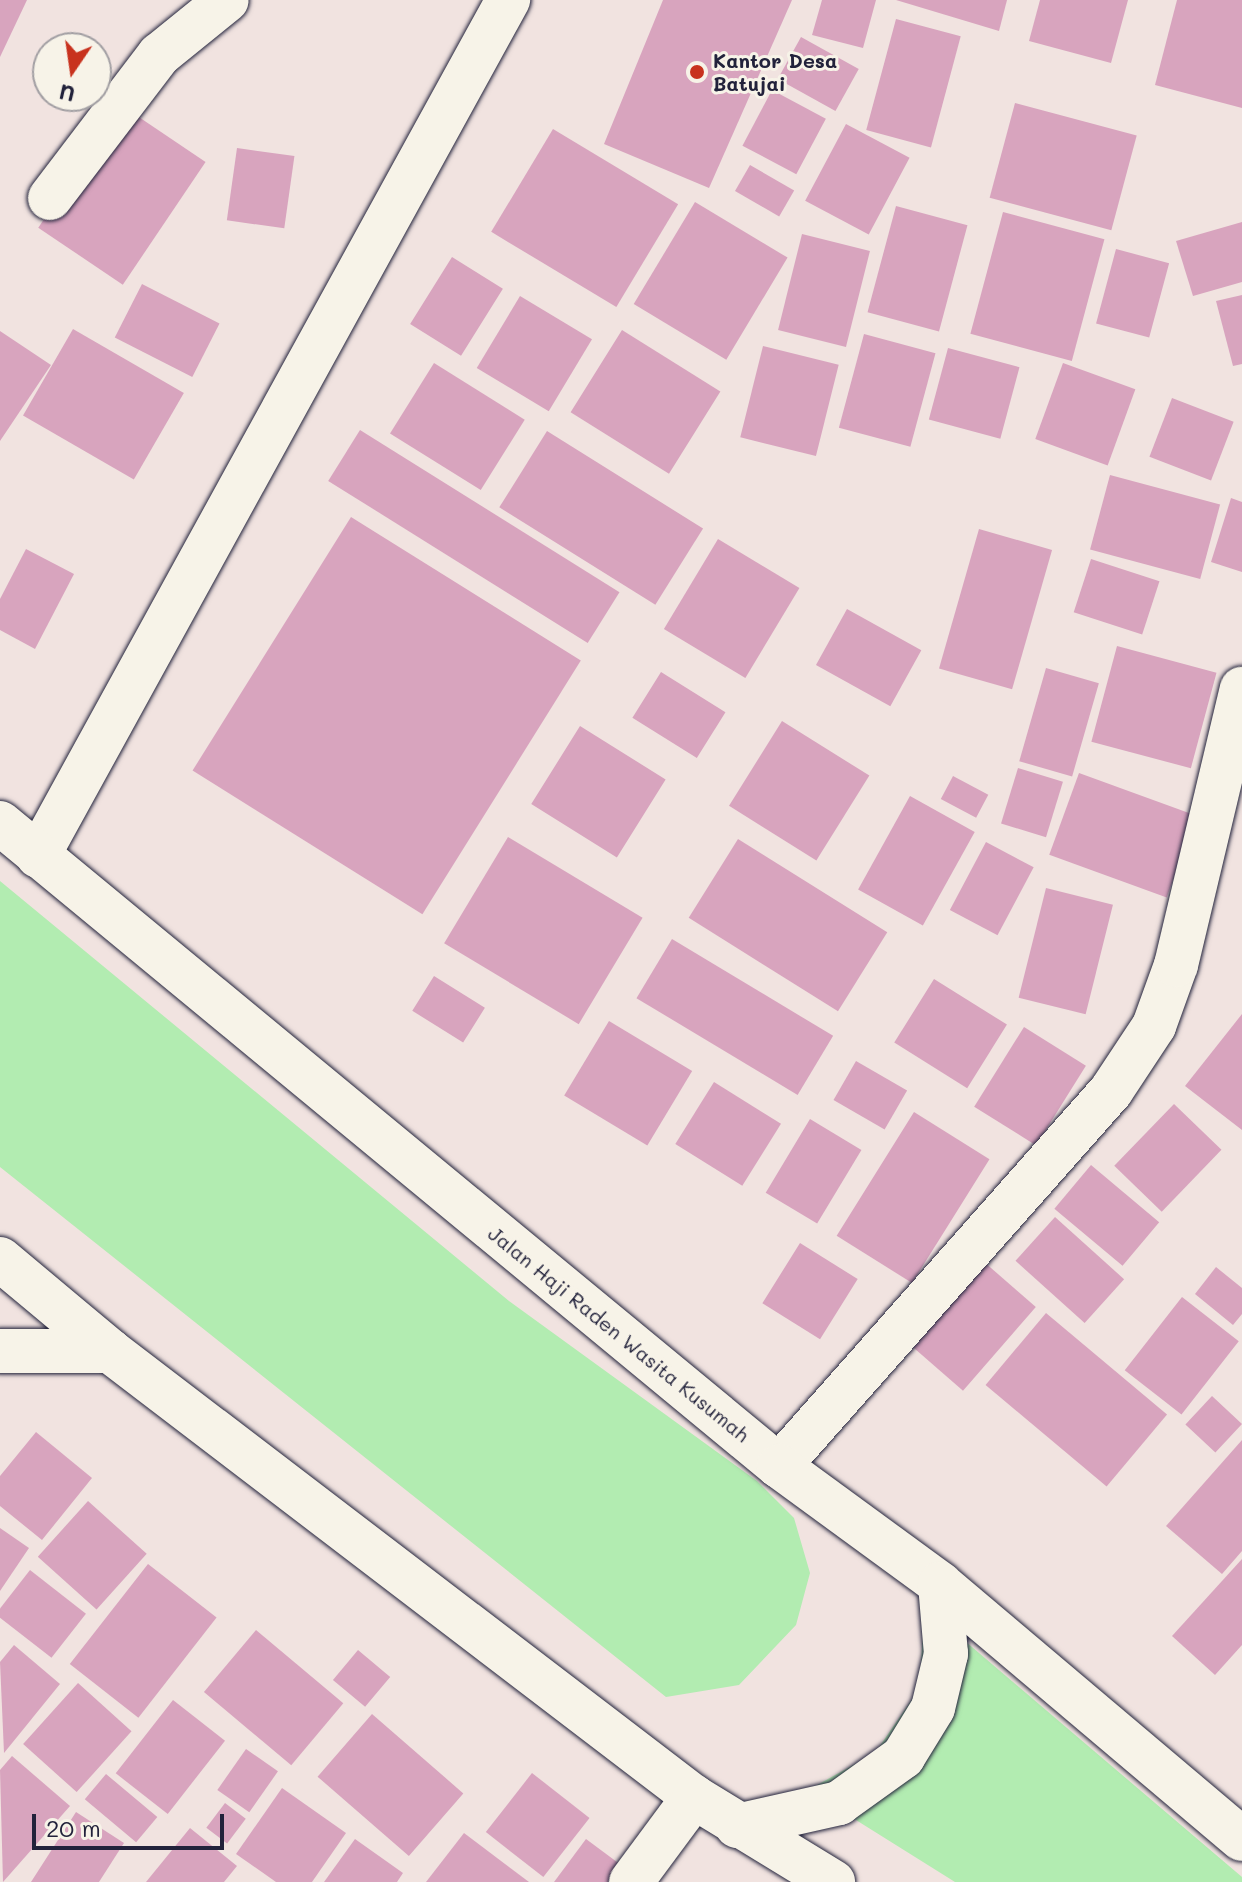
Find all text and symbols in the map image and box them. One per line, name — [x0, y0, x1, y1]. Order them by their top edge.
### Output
north arrow — [32, 32, 112, 112]
place label: Kantor Desa Batujai — [713, 48, 837, 95]
marker: Kantor Desa Batujai — [688, 63, 706, 81]
text: U — [56, 78, 78, 110]
street label: Jalan Haji Raden Wasita Kusumah — [484, 1221, 754, 1447]
scale bar — [36, 1798, 228, 1848]
text: 20 m — [46, 1812, 101, 1843]

